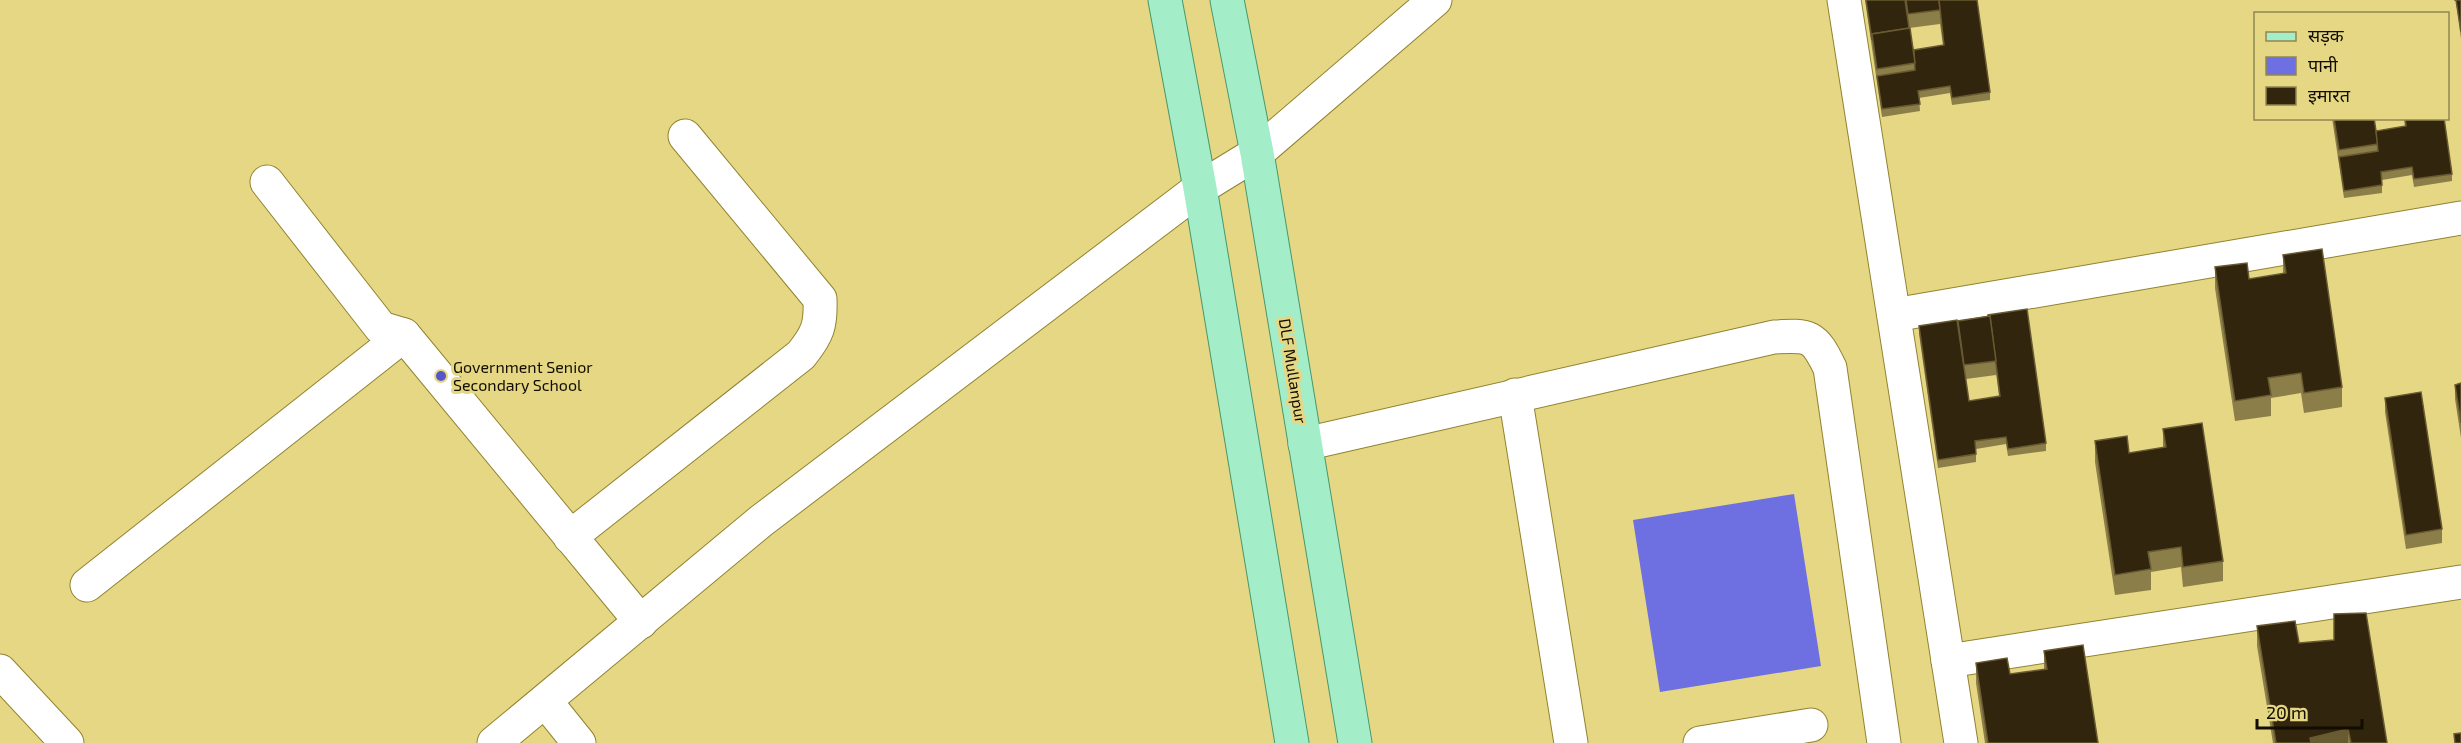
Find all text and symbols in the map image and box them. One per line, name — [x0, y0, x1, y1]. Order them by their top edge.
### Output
legend — [2254, 12, 2449, 120]
text: सड़क — [2308, 24, 2345, 46]
text: पानी — [2308, 54, 2338, 76]
text: इमारत — [2308, 84, 2351, 106]
street label: DLF Mullanpur — [1276, 317, 1311, 425]
place label: Government Senior Secondary School — [453, 357, 593, 394]
marker: Government Senior Secondary School — [434, 369, 448, 383]
scale bar — [2257, 692, 2362, 730]
text: 20 m — [2266, 701, 2307, 723]

